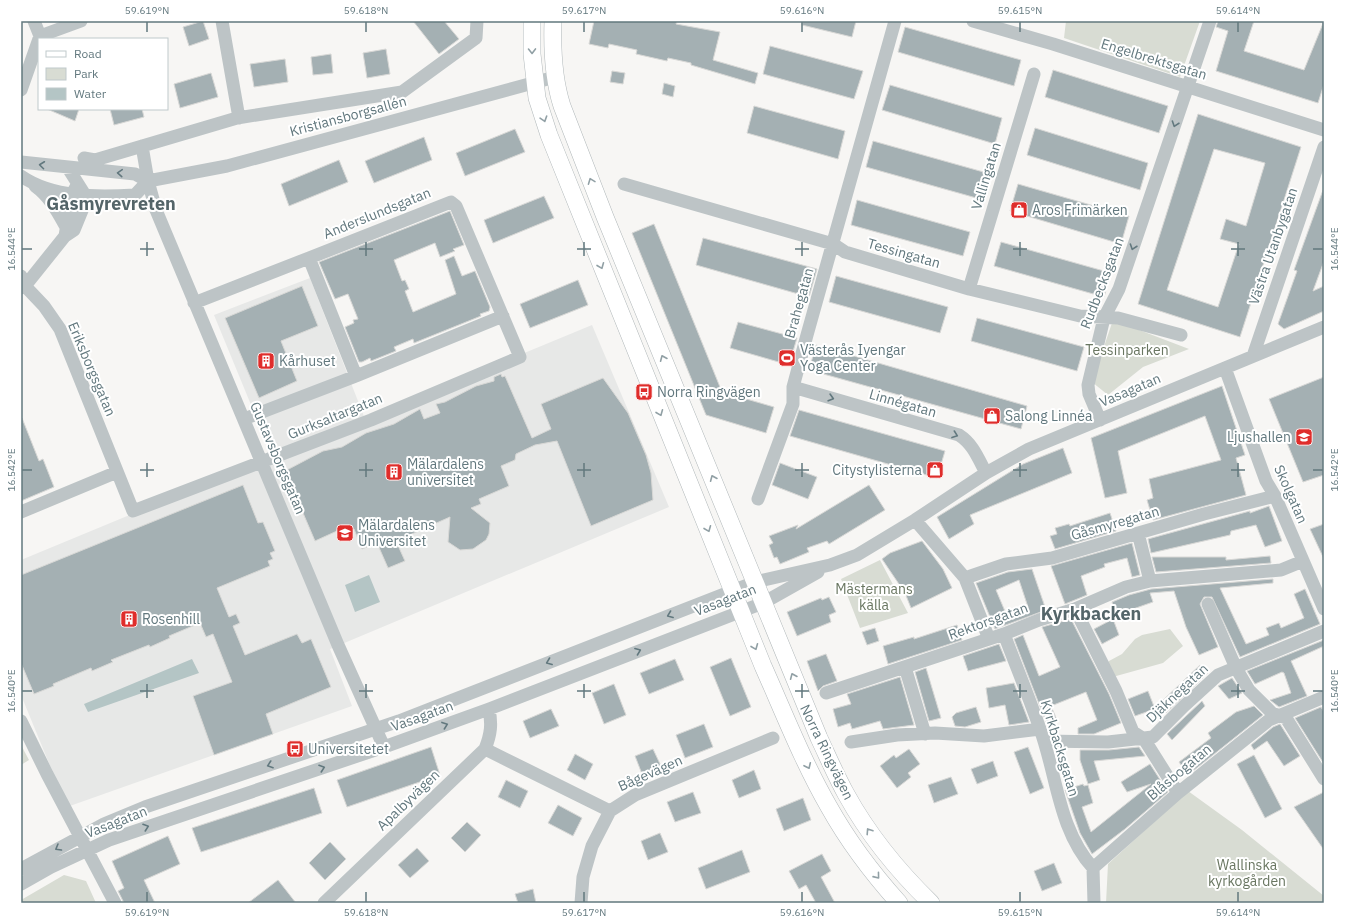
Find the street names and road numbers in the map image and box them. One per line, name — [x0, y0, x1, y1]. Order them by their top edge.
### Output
street label: Engelbrektsgatan — [1099, 34, 1209, 84]
street label: Kristiansborgsallén — [288, 92, 408, 140]
street label: Vallingatan — [967, 140, 1005, 212]
street label: Anderslundsgatan — [321, 183, 433, 243]
street label: Västra Utanbygatan — [1245, 185, 1301, 307]
street label: Tessingatan — [865, 234, 943, 272]
street label: Rudbecksgatan — [1076, 235, 1128, 331]
street label: Brahegatan — [780, 266, 818, 340]
street label: Eriksborgsgatan — [64, 319, 120, 419]
street label: Vasagatan — [1097, 369, 1163, 411]
street label: Linnégatan — [867, 385, 939, 421]
street label: Gurksaltargatan — [285, 389, 385, 443]
street label: Gustavsborgsgatan — [246, 399, 310, 517]
street label: Skolgatan — [1270, 462, 1312, 526]
street label: Gåsmyregatan — [1069, 502, 1161, 544]
street label: Vasagatan — [691, 580, 759, 620]
street label: Rektorsgatan — [946, 598, 1030, 644]
street label: Djäknegatan — [1142, 660, 1212, 726]
street label: Vasagatan — [388, 696, 456, 736]
street label: Kyrkbacksgatan — [1037, 698, 1083, 798]
street label: Norra Ringvägen — [796, 701, 858, 803]
street label: Blåsbogatan — [1143, 740, 1215, 804]
street label: Bågevägen — [615, 751, 685, 795]
street label: Apalbyvägen — [373, 766, 443, 834]
street label: Vasagatan — [82, 802, 150, 842]

